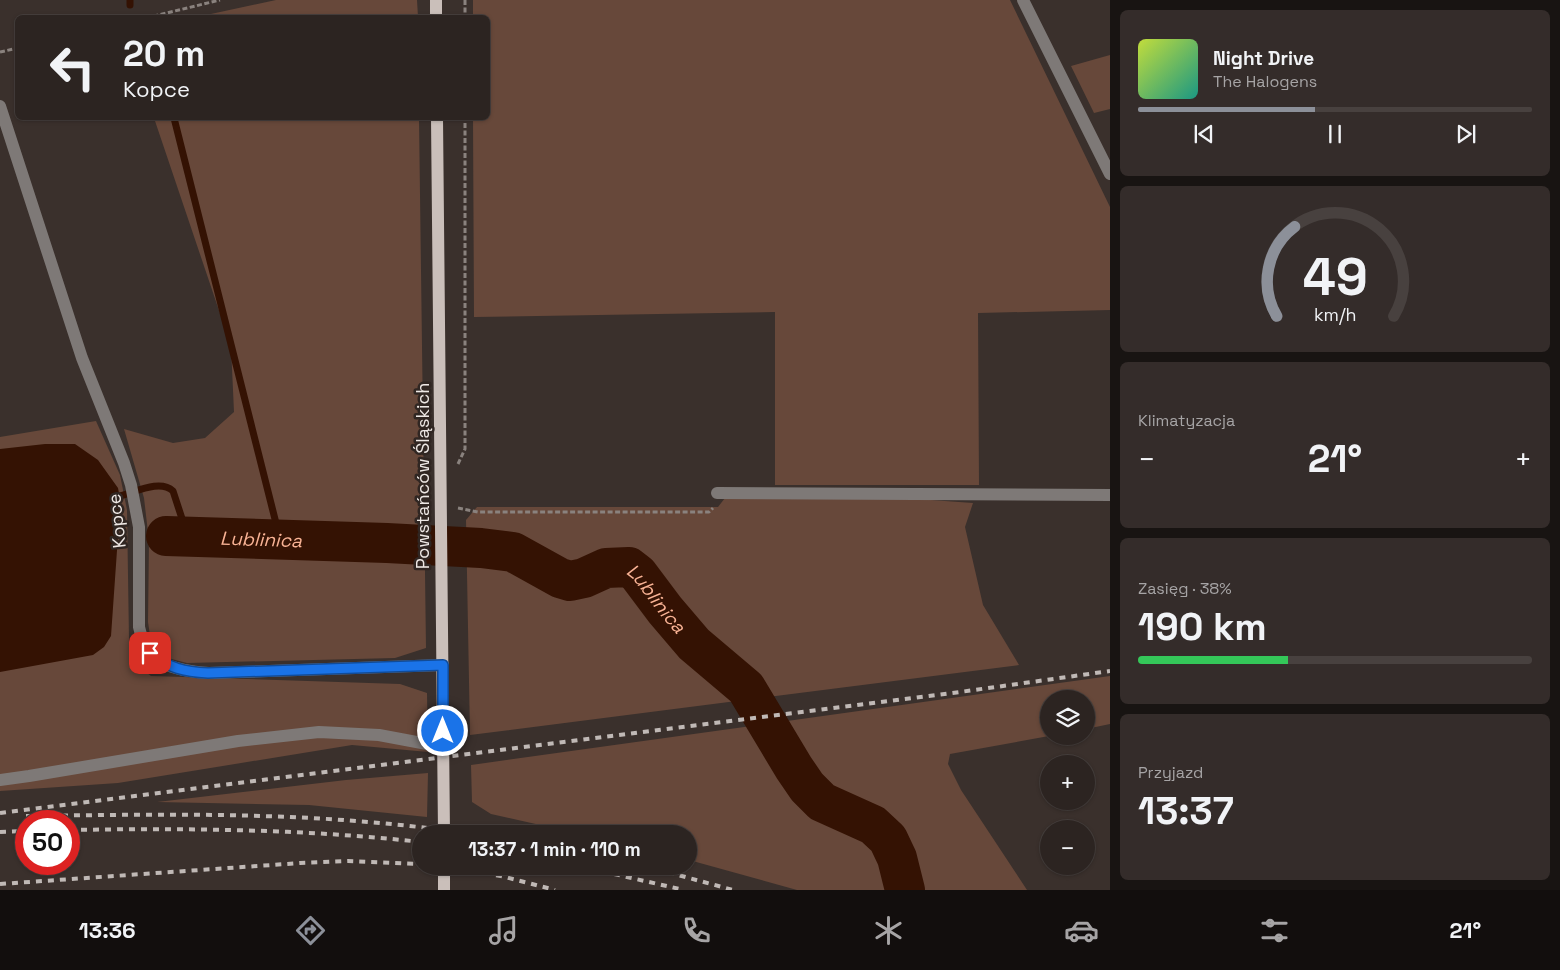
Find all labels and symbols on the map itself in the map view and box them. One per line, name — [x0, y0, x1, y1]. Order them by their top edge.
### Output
street label: Powstańców Śląskich — [411, 383, 434, 569]
street label: Kopce — [102, 493, 131, 549]
water label: Lublinica — [219, 526, 302, 553]
water label: Lublinica — [622, 558, 691, 639]
pin — [129, 632, 171, 674]
position arrow — [416, 704, 468, 756]
speed limit sign: 50 — [15, 810, 80, 875]

